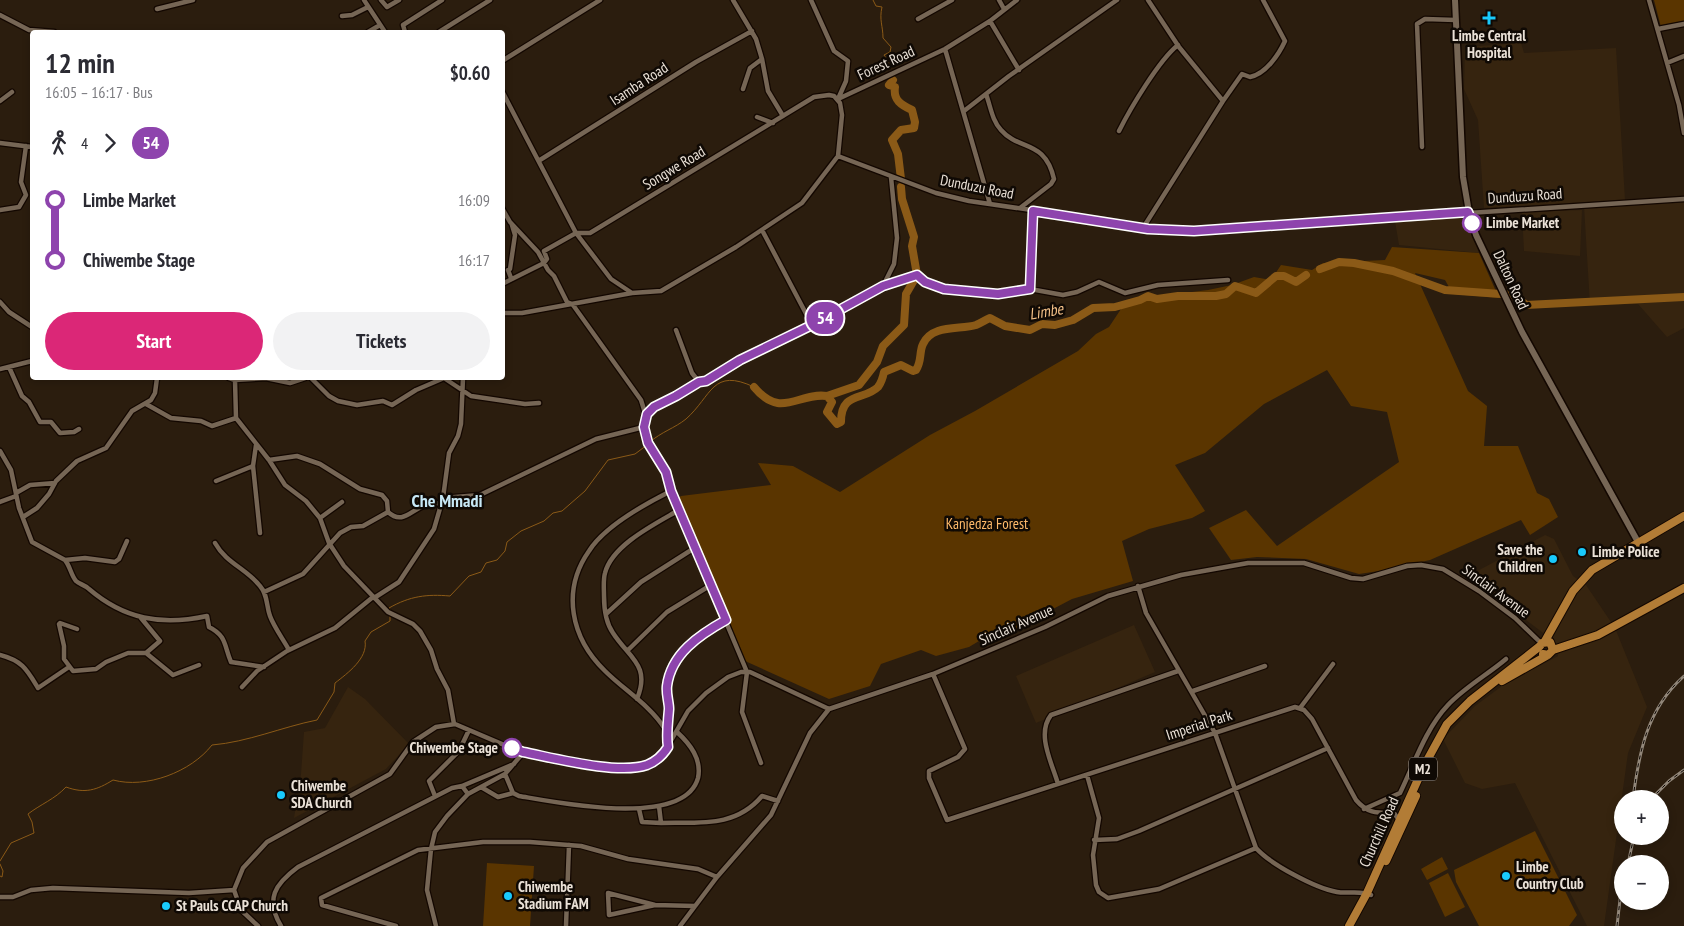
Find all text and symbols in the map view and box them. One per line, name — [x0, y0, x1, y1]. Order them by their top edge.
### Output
marker: Limbe Central Hospital — [1482, 11, 1496, 25]
place label: Limbe Central Hospital — [1452, 26, 1526, 62]
street label: Forest Road — [854, 41, 917, 84]
text: 12 min — [45, 44, 115, 81]
street label: Isamba Road — [606, 58, 671, 109]
text: $0.60 — [450, 61, 490, 85]
text: 16:05 – 16:17 · Bus — [45, 82, 153, 102]
icon: walk — [45, 129, 73, 157]
icon: forward — [96, 129, 124, 157]
text: 54 — [142, 131, 159, 154]
text: 4 — [81, 133, 88, 153]
street label: Songwe Road — [639, 141, 708, 194]
street label: Dunduzu Road — [939, 170, 1016, 203]
street label: Dunduzu Road — [1487, 183, 1563, 208]
text: Limbe Market — [83, 188, 176, 212]
text: 16:09 — [458, 190, 490, 210]
marker: Limbe Market — [1462, 213, 1482, 233]
place label: Limbe Market — [1486, 213, 1560, 232]
street label: Dalton Road — [1489, 247, 1533, 312]
text: Chiwembe Stage — [83, 248, 195, 272]
text: 16:17 — [458, 250, 490, 270]
water label: Limbe — [1027, 298, 1066, 324]
line badge: 54 — [802, 302, 848, 334]
text: 54 — [816, 306, 834, 329]
button: Start — [45, 312, 263, 370]
button: Tickets — [273, 312, 490, 370]
district label: Che Mmadi — [411, 489, 483, 512]
park label: Kanjedza Forest — [946, 514, 1028, 533]
place label: Save the Children — [1497, 540, 1543, 576]
place label: Limbe Police — [1592, 542, 1660, 561]
marker: Limbe Police — [1576, 546, 1588, 558]
marker: Save the Children — [1547, 553, 1559, 565]
street label: Sinclair Avenue — [1459, 560, 1534, 622]
street label: Sinclair Avenue — [976, 600, 1056, 649]
street label: Imperial Park — [1163, 705, 1234, 744]
place label: Chiwembe Stage — [409, 738, 498, 757]
marker: Chiwembe Stage — [502, 738, 522, 758]
road number: M2 — [1409, 758, 1437, 781]
place label: Chiwembe SDA Church — [291, 776, 352, 812]
marker: Chiwembe SDA Church — [275, 789, 287, 801]
map controls — [1614, 790, 1669, 910]
button: + — [1614, 790, 1669, 845]
street label: Churchill Road — [1355, 794, 1402, 870]
button: − — [1614, 855, 1669, 910]
place label: Limbe Country Club — [1516, 857, 1584, 893]
marker: Limbe Country Club — [1500, 870, 1512, 882]
place label: Chiwembe Stadium FAM — [518, 877, 589, 913]
marker: Chiwembe Stadium FAM — [502, 890, 514, 902]
place label: St Pauls CCAP Church — [176, 896, 288, 915]
marker: St Pauls CCAP Church — [160, 900, 172, 912]

